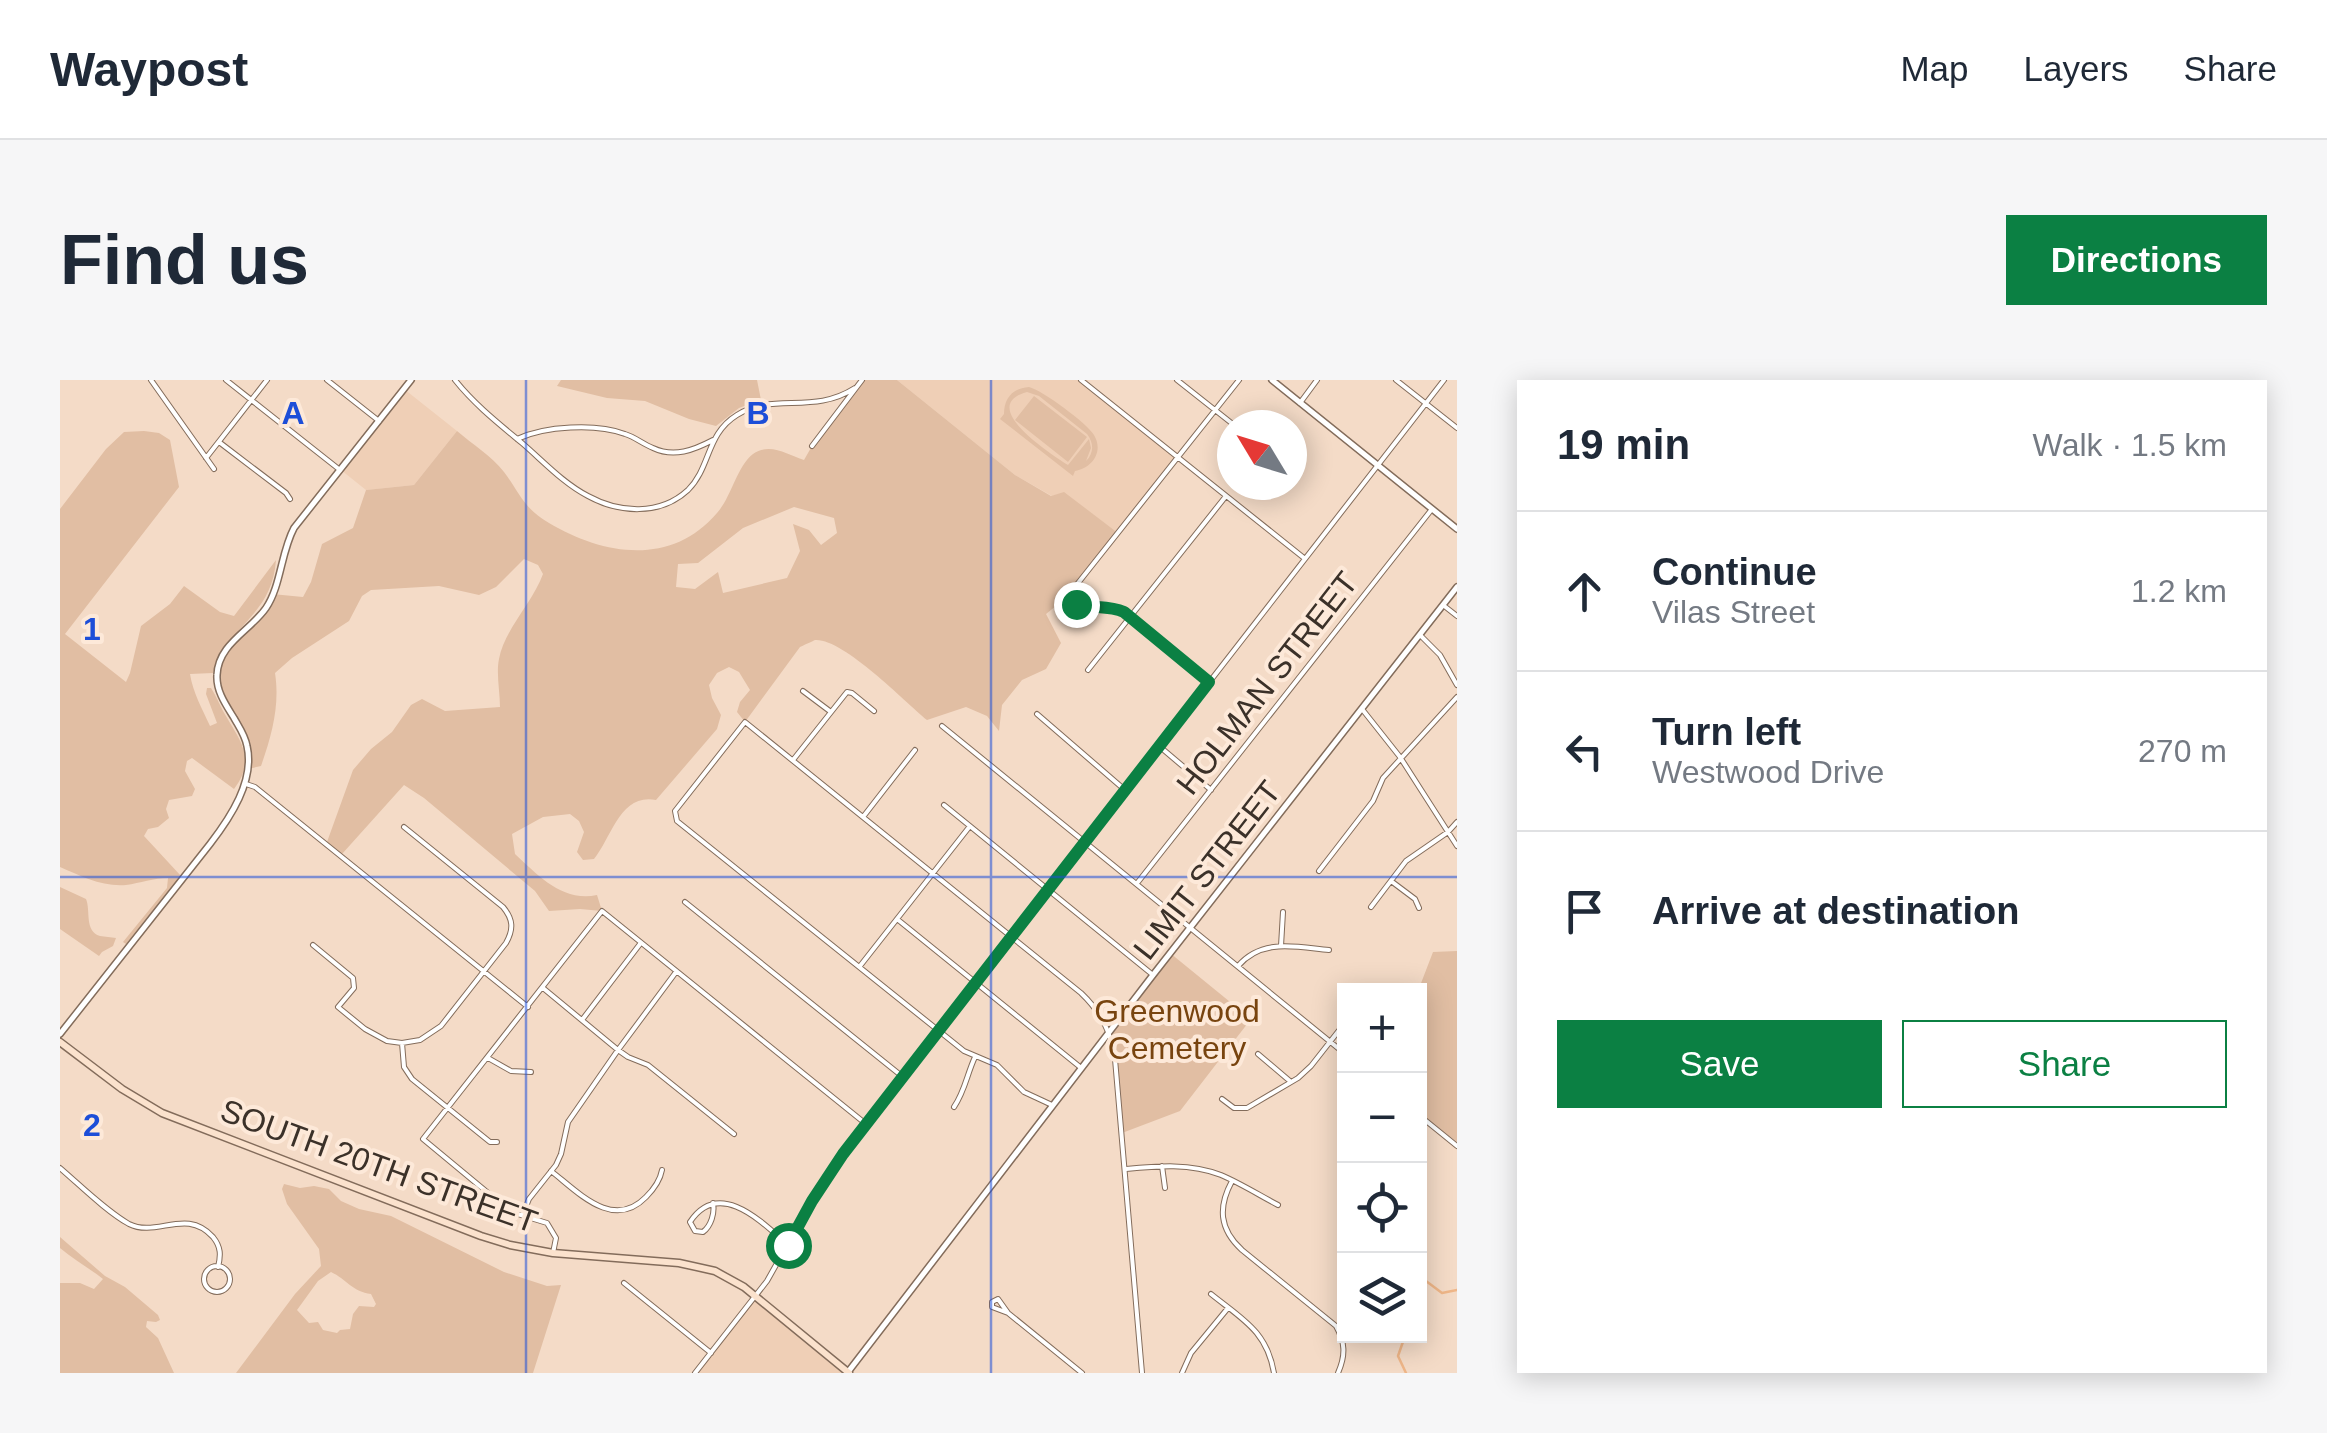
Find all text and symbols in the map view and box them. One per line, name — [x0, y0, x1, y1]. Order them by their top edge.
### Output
text: Waypost — [50, 43, 248, 96]
text: Map — [1900, 49, 1969, 88]
text: Layers — [2024, 49, 2129, 88]
text: Share — [2184, 49, 2277, 88]
button: Directions — [2006, 215, 2267, 305]
text: Find us — [60, 221, 309, 299]
text: A — [281, 395, 305, 431]
text: B — [746, 395, 770, 431]
north arrow — [1217, 410, 1307, 500]
text: 19 min — [1557, 421, 1690, 468]
text: Walk · 1.5 km — [2033, 427, 2227, 463]
text: Continue — [1652, 551, 1817, 593]
icon: ahead — [1557, 564, 1612, 619]
street label: HOLMAN STREET — [1169, 565, 1365, 801]
text: 1.2 km — [2131, 573, 2227, 609]
route end — [1054, 582, 1100, 628]
text: Vilas Street — [1652, 594, 1815, 630]
text: 1 — [83, 611, 101, 647]
text: Turn left — [1652, 711, 1801, 753]
icon: left — [1557, 724, 1612, 779]
text: 270 m — [2138, 733, 2227, 769]
text: Westwood Drive — [1652, 754, 1884, 790]
street label: LIMIT STREET — [1126, 774, 1288, 966]
icon: arrive — [1557, 884, 1612, 939]
text: Arrive at destination — [1652, 890, 2019, 932]
map controls — [1337, 983, 1427, 1343]
button: + — [1337, 983, 1427, 1073]
park label: Greenwood Cemetery — [1094, 993, 1260, 1066]
button: Save — [1557, 1020, 1882, 1108]
button: Share — [1902, 1020, 2227, 1108]
button: − — [1337, 1073, 1427, 1163]
street label: SOUTH 20TH STREET — [216, 1092, 542, 1240]
text: 2 — [83, 1107, 101, 1143]
button: locate — [1337, 1163, 1427, 1253]
route start — [766, 1223, 812, 1269]
button: layers — [1337, 1253, 1427, 1343]

